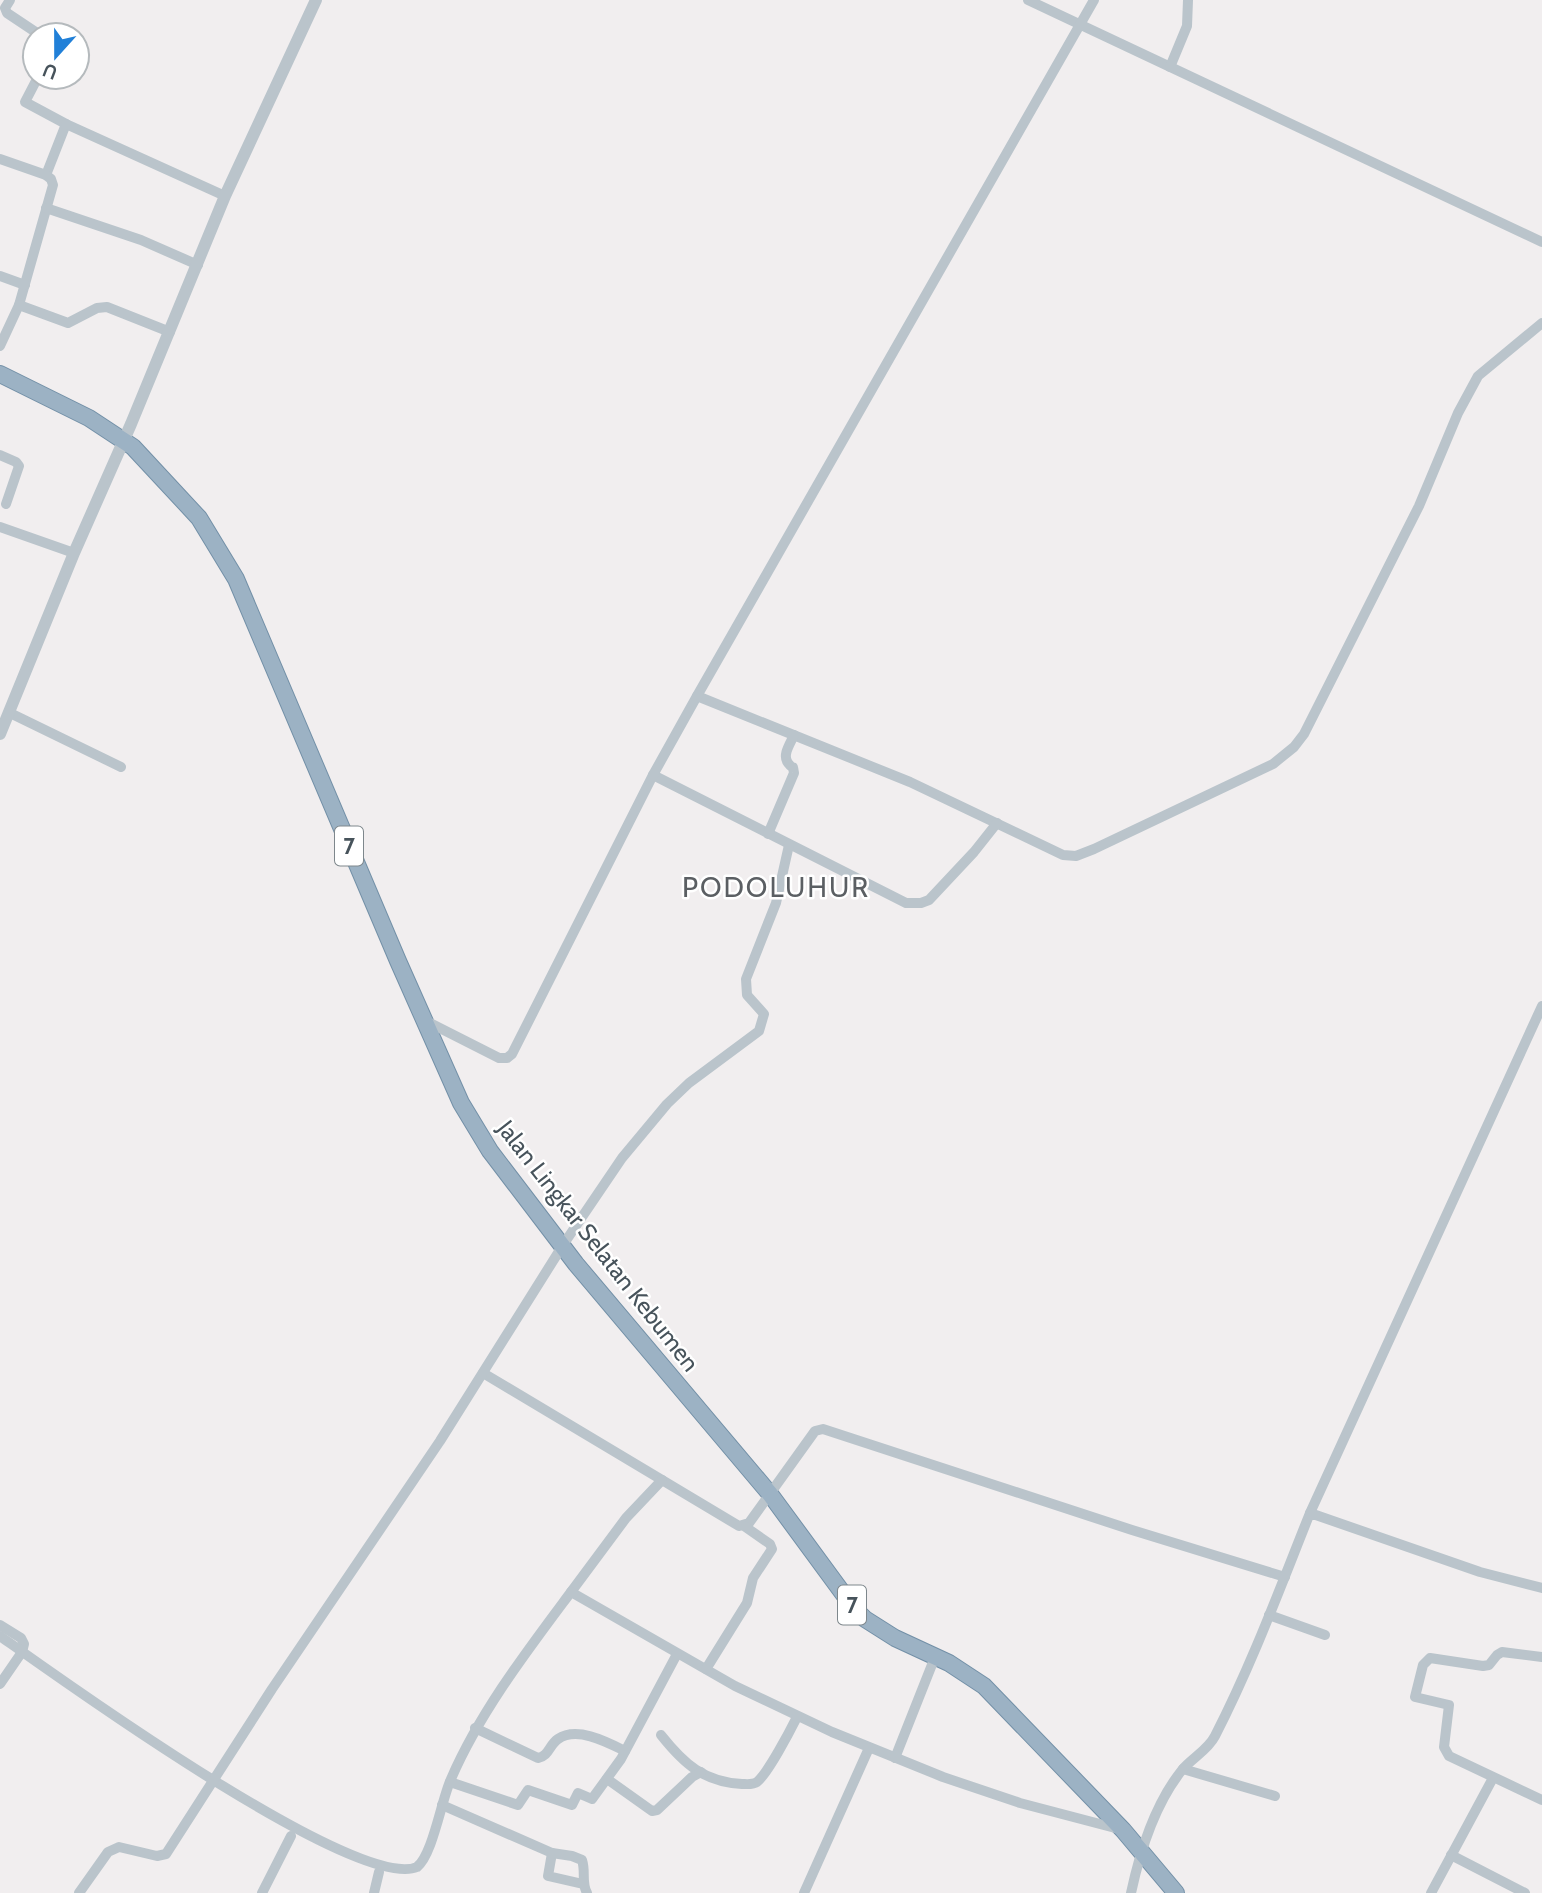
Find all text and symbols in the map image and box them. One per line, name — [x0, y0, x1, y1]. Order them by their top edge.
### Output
north arrow — [21, 21, 91, 91]
text: U — [40, 58, 61, 85]
road number: 7 — [335, 826, 363, 866]
district label: PODOLUHUR — [682, 870, 870, 904]
street label: Jalan Lingkar Selatan Kebumen — [491, 1114, 705, 1377]
road number: 7 — [838, 1586, 866, 1624]

